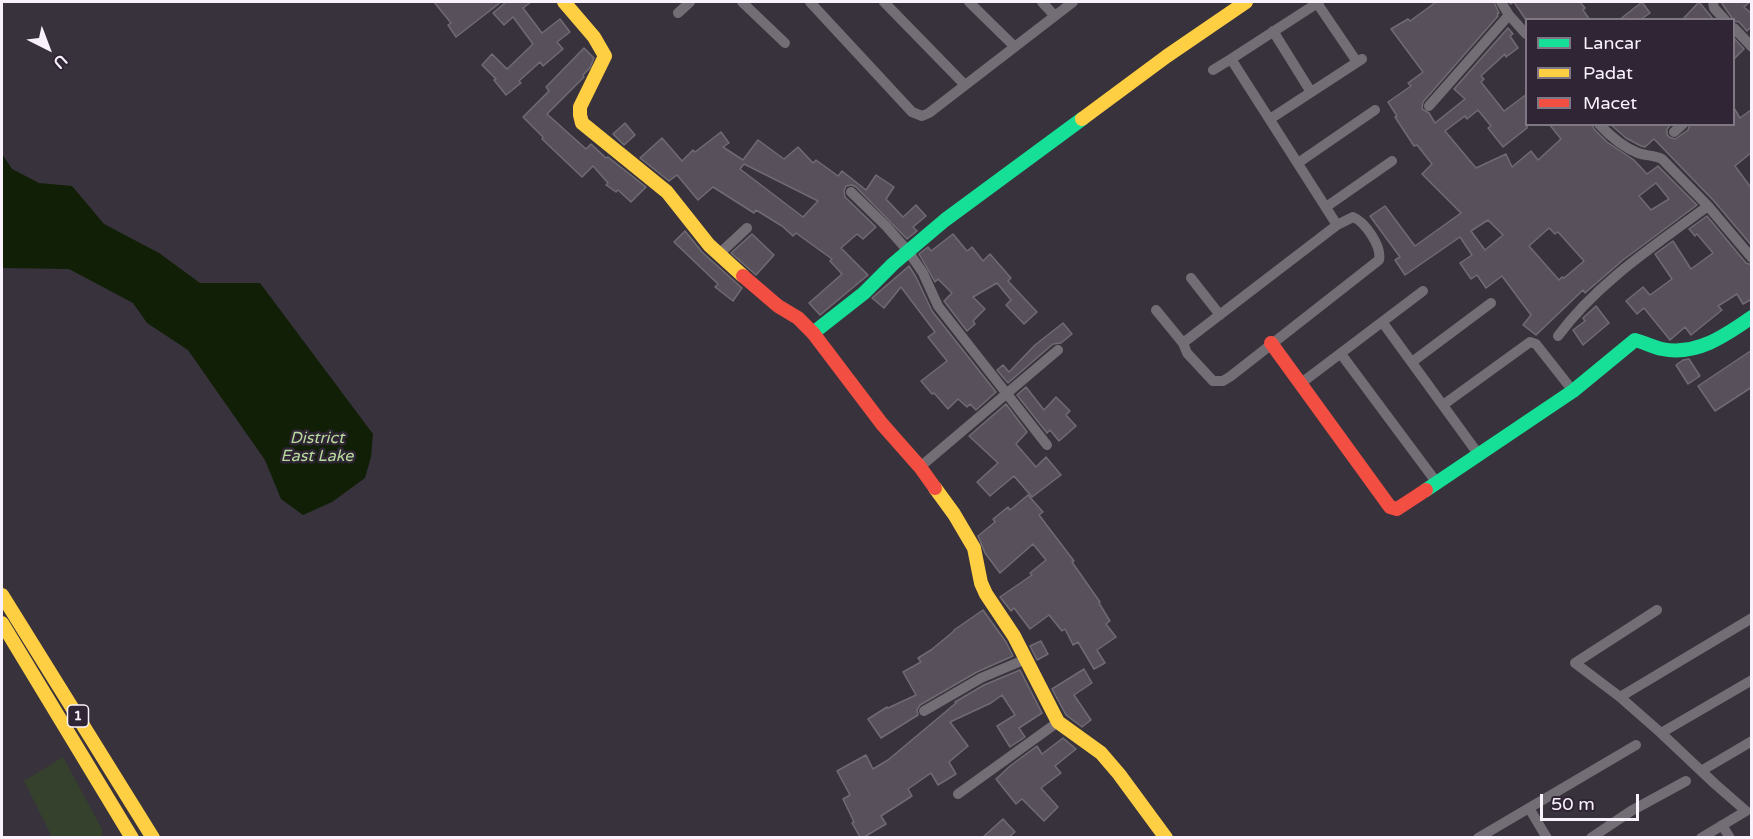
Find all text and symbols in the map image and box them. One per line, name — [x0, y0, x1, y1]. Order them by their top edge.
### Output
north arrow — [18, 18, 78, 78]
legend — [1525, 18, 1735, 126]
text: Lancar — [1583, 32, 1641, 54]
text: U — [49, 50, 71, 73]
text: Padat — [1583, 62, 1633, 84]
text: Macet — [1583, 92, 1637, 114]
water label: District East Lake — [281, 429, 353, 467]
road number: 1 — [68, 705, 88, 727]
scale bar — [1543, 782, 1642, 820]
text: 50 m — [1551, 793, 1595, 815]

